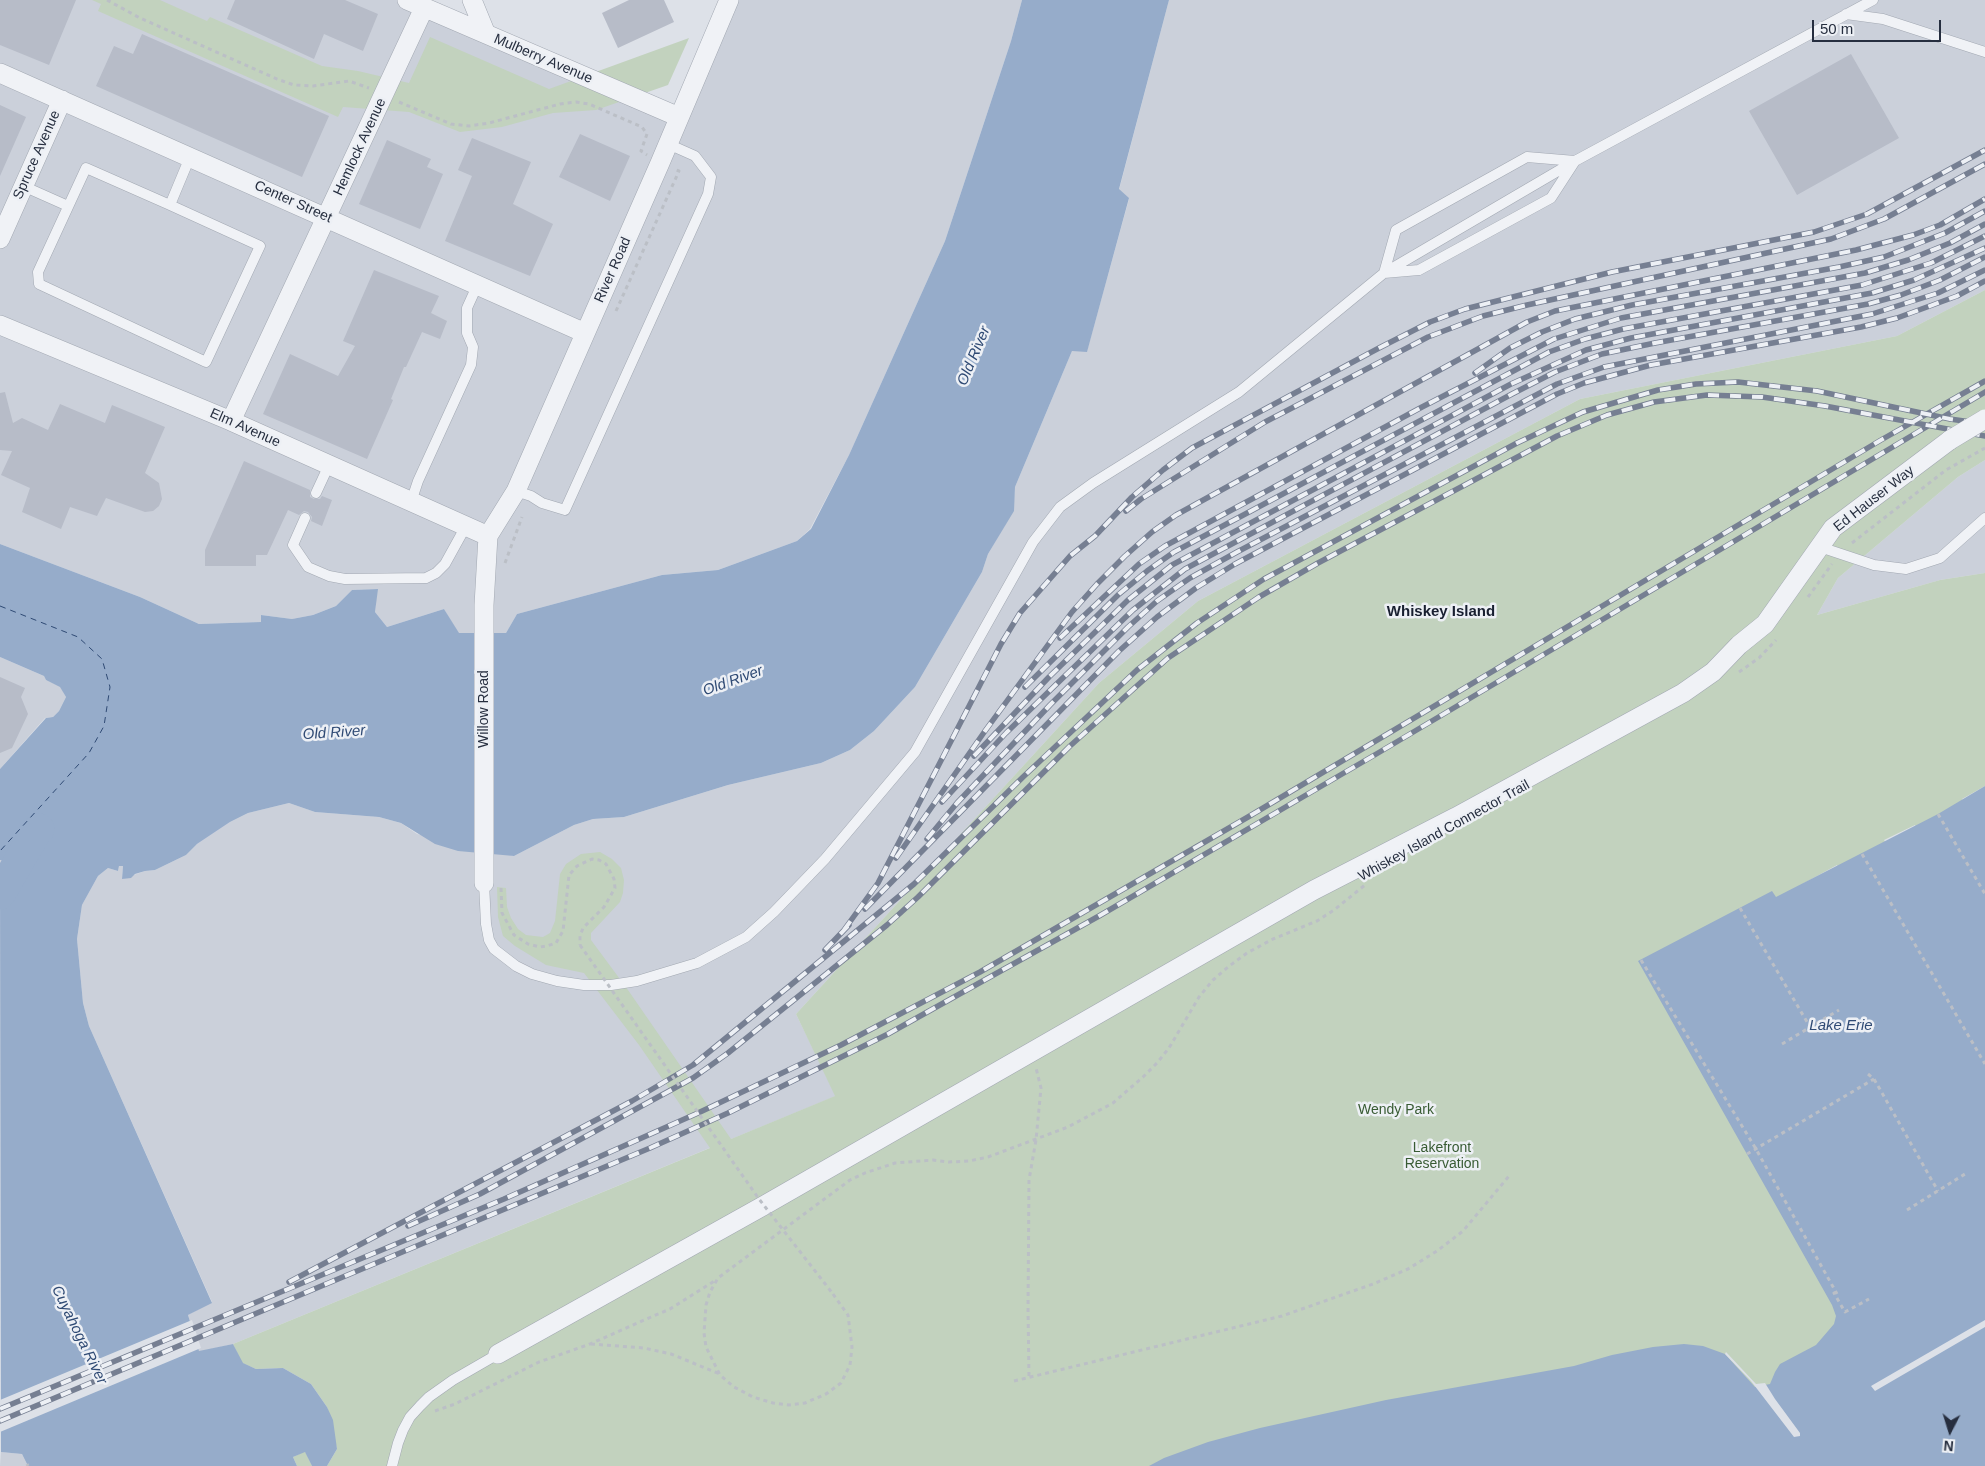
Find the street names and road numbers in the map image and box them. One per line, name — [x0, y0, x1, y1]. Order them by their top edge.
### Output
street label: Mulberry Avenue — [491, 31, 595, 87]
street label: Hemlock Avenue — [330, 96, 390, 198]
street label: Spruce Avenue — [10, 108, 64, 202]
street label: Center Street — [252, 177, 334, 227]
street label: River Road — [591, 235, 635, 305]
street label: Elm Avenue — [207, 405, 283, 451]
street label: Ed Hauser Way — [1830, 462, 1918, 536]
street label: Willow Road — [476, 670, 492, 748]
street label: Whiskey Island Connector Trail — [1355, 777, 1533, 885]

